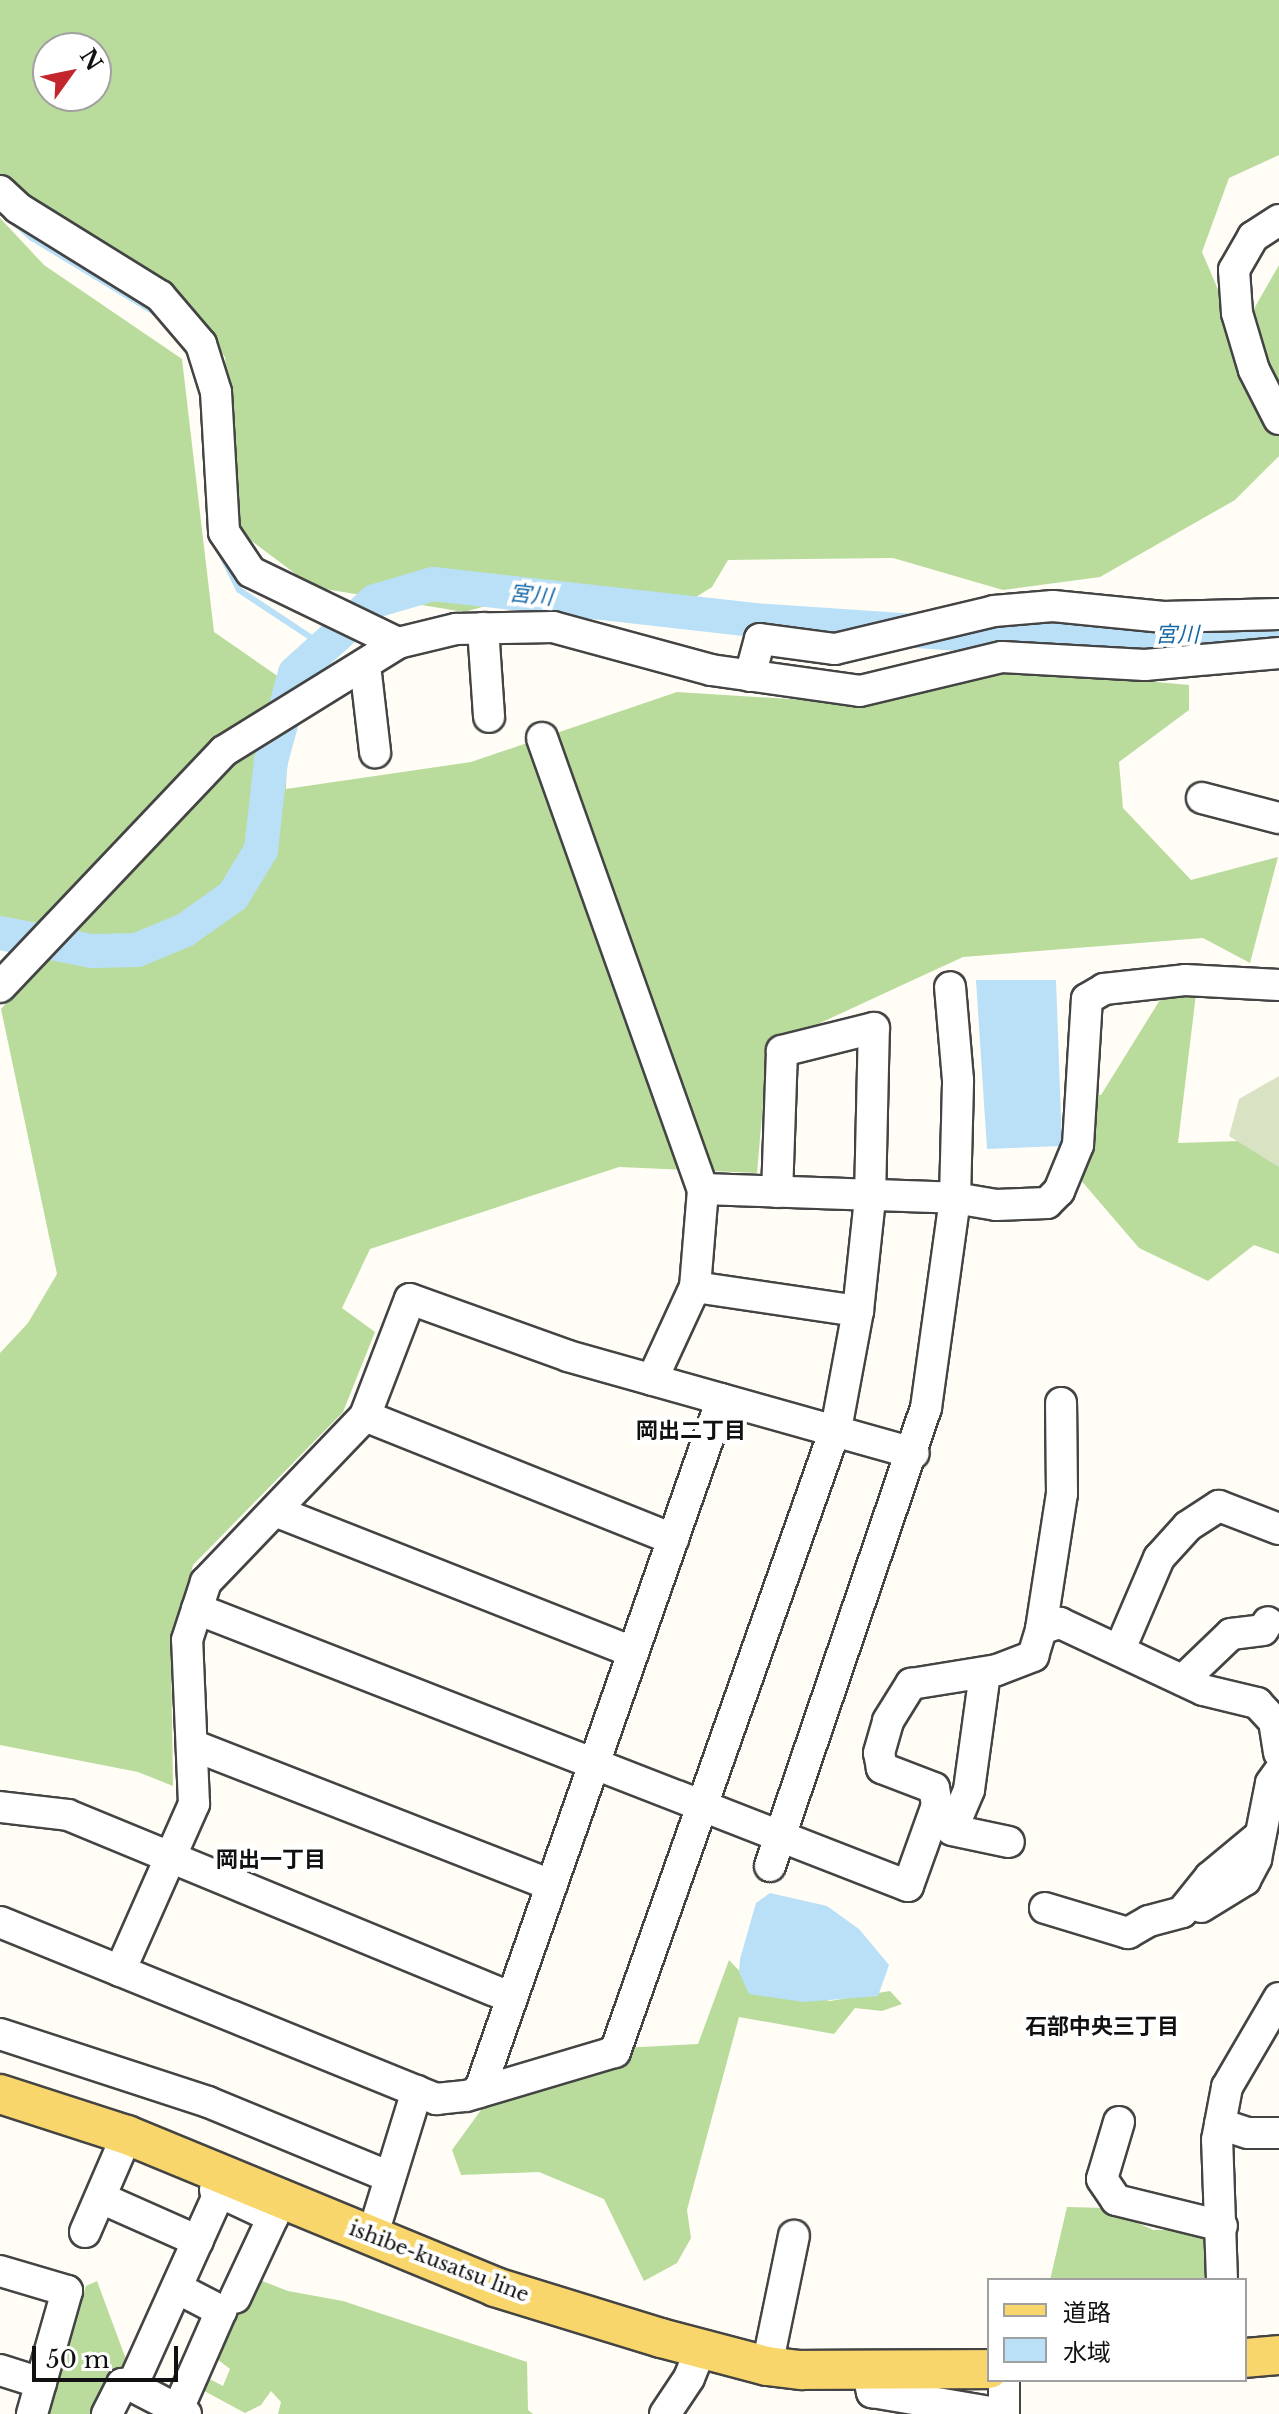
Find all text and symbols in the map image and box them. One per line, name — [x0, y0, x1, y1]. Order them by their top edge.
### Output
north arrow — [32, 32, 112, 112]
text: N — [74, 44, 108, 76]
water label: 宮川 — [508, 580, 554, 610]
water label: 宮川 — [1155, 622, 1199, 648]
district label: 岡出二丁目 — [636, 1418, 746, 1444]
district label: 岡出一丁目 — [216, 1847, 326, 1873]
district label: 石部中央三丁目 — [1025, 2014, 1179, 2040]
street label: ishibe-kusatsu line — [346, 2217, 532, 2307]
legend — [987, 2278, 1247, 2382]
text: 道路 — [1063, 2298, 1111, 2327]
scale bar — [36, 2330, 182, 2380]
text: 水域 — [1063, 2338, 1111, 2367]
text: 50 m — [46, 2345, 109, 2374]

